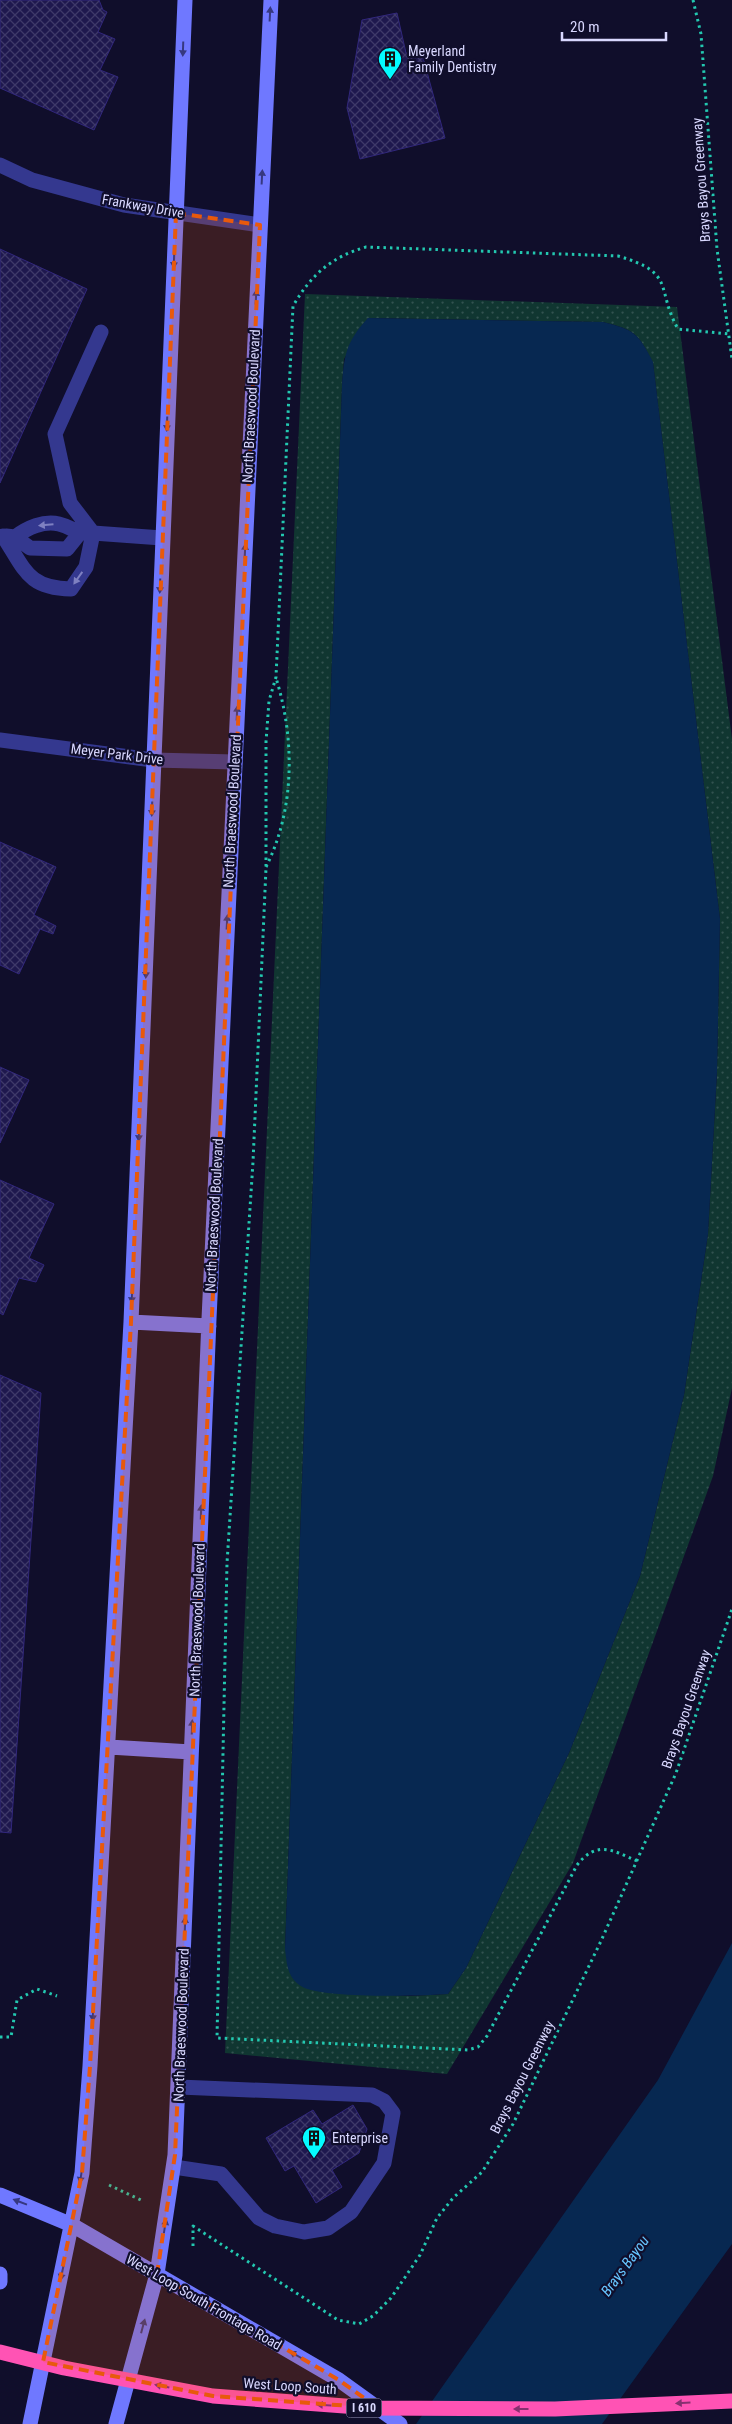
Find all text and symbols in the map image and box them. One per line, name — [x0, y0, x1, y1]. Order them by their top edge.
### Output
one-way arrow — [266, 6, 274, 22]
scale bar — [562, 10, 666, 42]
text: 20 m — [570, 18, 600, 36]
one-way arrow — [179, 41, 187, 57]
place label: Meyerland Family Dentistry — [408, 43, 497, 75]
building icon: Meyerland Family Dentistry — [377, 46, 403, 80]
street label: Brays Bayou Greenway — [689, 117, 713, 243]
one-way arrow — [259, 168, 267, 184]
street label: Frankway Drive — [101, 191, 186, 221]
one-way arrow — [169, 254, 177, 270]
one-way arrow — [253, 289, 261, 305]
street label: North Braeswood Boulevard — [239, 329, 263, 483]
one-way arrow — [163, 416, 171, 432]
one-way arrow — [38, 521, 54, 529]
one-way arrow — [241, 542, 249, 558]
one-way arrow — [73, 571, 83, 585]
one-way arrow — [156, 578, 164, 594]
one-way arrow — [233, 705, 241, 721]
street label: North Braeswood Boulevard — [220, 734, 244, 888]
street label: Meyer Park Drive — [70, 740, 165, 768]
one-way arrow — [147, 801, 155, 817]
one-way arrow — [224, 914, 232, 930]
one-way arrow — [142, 963, 150, 979]
one-way arrow — [135, 1126, 143, 1142]
street label: North Braeswood Boulevard — [202, 1138, 226, 1292]
one-way arrow — [128, 1288, 136, 1304]
one-way arrow — [198, 1504, 206, 1520]
street label: North Braeswood Boulevard — [186, 1543, 208, 1697]
street label: Brays Bayou Greenway — [658, 1647, 714, 1770]
one-way arrow — [189, 1719, 197, 1735]
one-way arrow — [181, 1916, 189, 1932]
street label: North Braeswood Boulevard — [170, 1948, 192, 2102]
one-way arrow — [89, 2006, 97, 2022]
street label: Brays Bayou Greenway — [487, 2018, 557, 2136]
building icon: Enterprise — [301, 2125, 327, 2159]
place label: Enterprise — [332, 2130, 388, 2146]
one-way arrow — [76, 2168, 84, 2184]
one-way arrow — [13, 2198, 27, 2206]
one-way arrow — [161, 2218, 169, 2234]
water label: Brays Bayou — [597, 2232, 653, 2300]
street label: West Loop South Frontage Road — [123, 2251, 285, 2353]
one-way arrow — [58, 2265, 66, 2280]
one-way arrow — [139, 2319, 147, 2334]
one-way arrow — [289, 2351, 304, 2359]
street label: West Loop South — [243, 2375, 337, 2397]
one-way arrow — [154, 2382, 170, 2390]
road number: I 610 — [346, 2398, 382, 2418]
one-way arrow — [675, 2399, 691, 2407]
one-way arrow — [315, 2400, 331, 2408]
one-way arrow — [513, 2405, 529, 2413]

